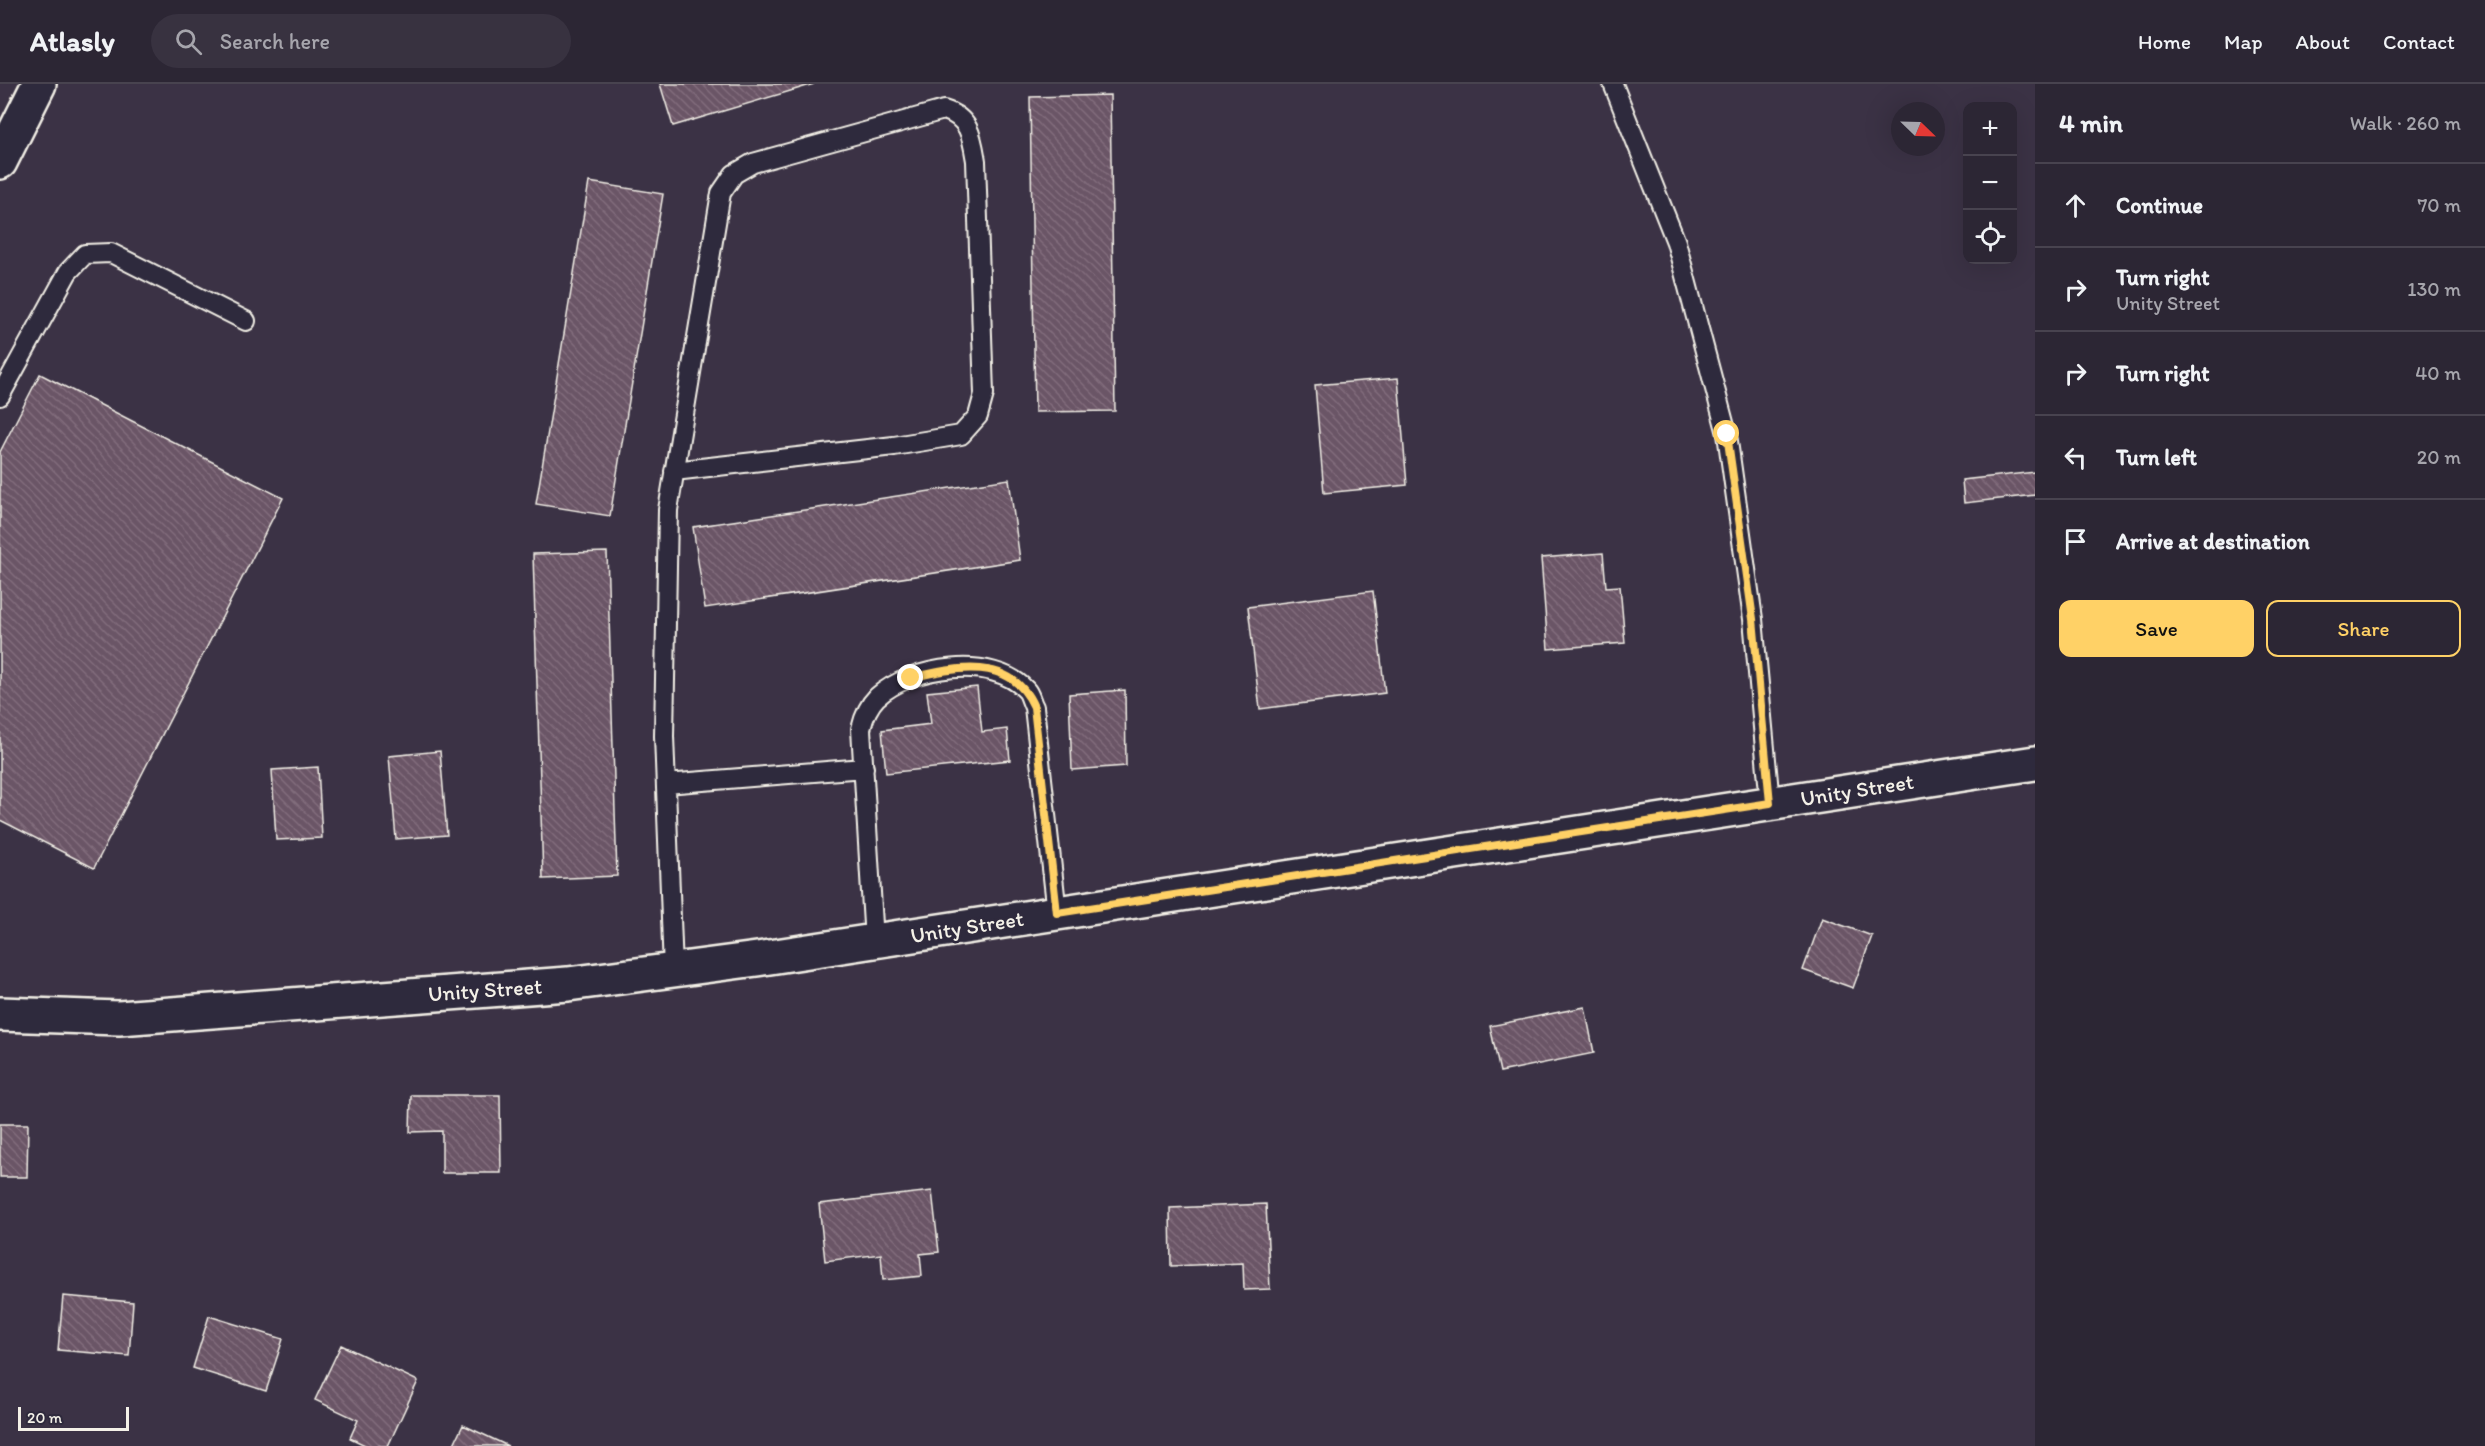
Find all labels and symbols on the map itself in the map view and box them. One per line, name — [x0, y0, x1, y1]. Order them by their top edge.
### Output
north arrow — [1891, 102, 1945, 156]
route start — [1713, 420, 1739, 446]
route end — [897, 664, 923, 690]
street label: Unity Street — [1798, 768, 1916, 812]
street label: Unity Street — [908, 905, 1026, 949]
street label: Unity Street — [427, 973, 543, 1007]
scale bar — [18, 1404, 129, 1432]

